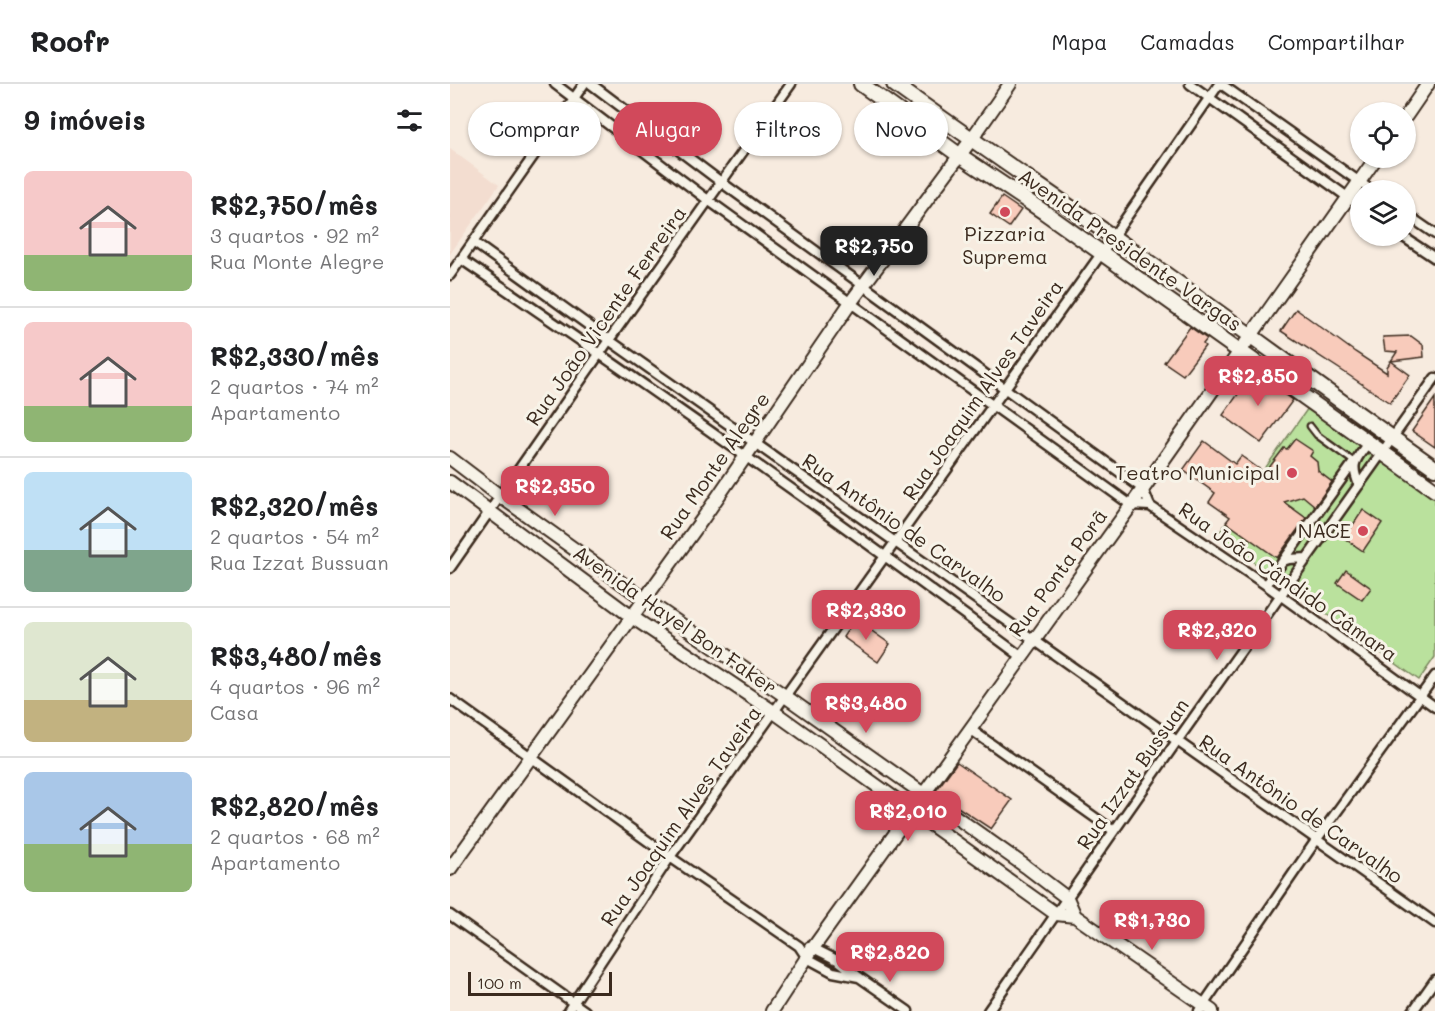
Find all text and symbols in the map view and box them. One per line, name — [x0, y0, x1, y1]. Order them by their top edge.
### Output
text: Roofr — [30, 23, 110, 59]
text: Mapa — [1051, 28, 1107, 55]
text: Camadas — [1140, 28, 1235, 55]
text: Compartilhar — [1268, 28, 1405, 55]
chip: Comprar — [468, 102, 601, 156]
chip: Alugar — [613, 102, 722, 156]
chip: Filtros — [734, 102, 842, 156]
chip: Novo — [854, 102, 948, 156]
map controls — [1350, 102, 1416, 246]
button: locate — [1350, 102, 1416, 168]
text: 9 imóveis — [24, 103, 146, 137]
icon: filters — [393, 104, 426, 137]
street label: Avenida Presidente Vargas — [1014, 162, 1247, 336]
button: layers — [1350, 180, 1416, 246]
text: R$2,750/mês — [210, 188, 378, 222]
icon: home — [72, 195, 144, 267]
street label: Rua João Vicente Ferreira — [519, 200, 691, 430]
marker: Pizzaria Suprema — [998, 205, 1012, 219]
place label: Pizzaria Suprema — [962, 220, 1048, 269]
text: 3 quartos · 92 m² — [210, 222, 379, 248]
pin: R$2,750 — [819, 226, 929, 277]
text: R$2,750 — [834, 232, 914, 258]
text: Rua Monte Alegre — [210, 248, 384, 274]
street label: Rua Joaquim Alves Taveira — [896, 274, 1068, 505]
text: R$2,330/mês — [210, 339, 379, 373]
icon: home — [72, 346, 144, 418]
pin: R$2,850 — [1203, 356, 1313, 407]
text: R$2,850 — [1218, 362, 1298, 388]
text: 2 quartos · 74 m² — [210, 373, 378, 399]
street label: Rua Monte Alegre — [654, 387, 775, 544]
text: Apartamento — [210, 399, 340, 425]
street label: Rua Antônio de Carvalho — [798, 447, 1012, 608]
place label: Teatro Municipal — [1115, 459, 1280, 485]
pin: R$2,350 — [500, 466, 610, 517]
marker: Teatro Municipal — [1285, 466, 1299, 480]
text: R$2,350 — [515, 472, 595, 498]
text: R$2,320/mês — [210, 489, 378, 523]
icon: home — [72, 496, 144, 568]
street label: Rua João Cândido Câmara — [1174, 496, 1403, 667]
street label: Rua Ponta Porã — [1002, 503, 1112, 642]
place label: NACE — [1298, 517, 1351, 543]
text: 2 quartos · 54 m² — [210, 523, 379, 549]
marker: NACE — [1356, 524, 1370, 538]
street label: Avenida Hayel Bon Faker — [569, 539, 783, 700]
text: Rua Izzat Bussuan — [210, 549, 389, 575]
pin: R$2,330 — [811, 590, 921, 641]
text: R$2,330 — [826, 596, 906, 622]
pin: R$2,320 — [1162, 610, 1272, 661]
text: R$2,320 — [1177, 616, 1257, 642]
text: R$3,480/mês — [210, 639, 382, 673]
icon: home — [72, 646, 144, 718]
text: 4 quartos · 96 m² — [210, 673, 380, 699]
pin: R$3,480 — [811, 683, 921, 734]
text: R$3,480 — [825, 689, 907, 715]
street label: Rua Izzat Bussuan — [1070, 693, 1194, 854]
text: Casa — [210, 699, 259, 725]
street label: Rua Joaquim Alves Taveira — [594, 700, 766, 931]
street label: Rua Antônio de Carvalho — [1195, 728, 1409, 889]
text: R$2,820/mês — [210, 789, 379, 823]
pin: R$2,010 — [853, 791, 963, 842]
icon: home — [72, 796, 144, 868]
text: R$2,010 — [869, 797, 947, 823]
text: 2 quartos · 68 m² — [210, 823, 380, 849]
text: Apartamento — [210, 849, 340, 875]
pin: R$1,730 — [1097, 900, 1207, 951]
text: R$1,730 — [1113, 906, 1191, 932]
pin: R$2,820 — [835, 932, 945, 983]
text: R$2,820 — [850, 938, 930, 964]
scale bar — [468, 969, 612, 996]
text: 100 m — [477, 972, 522, 993]

